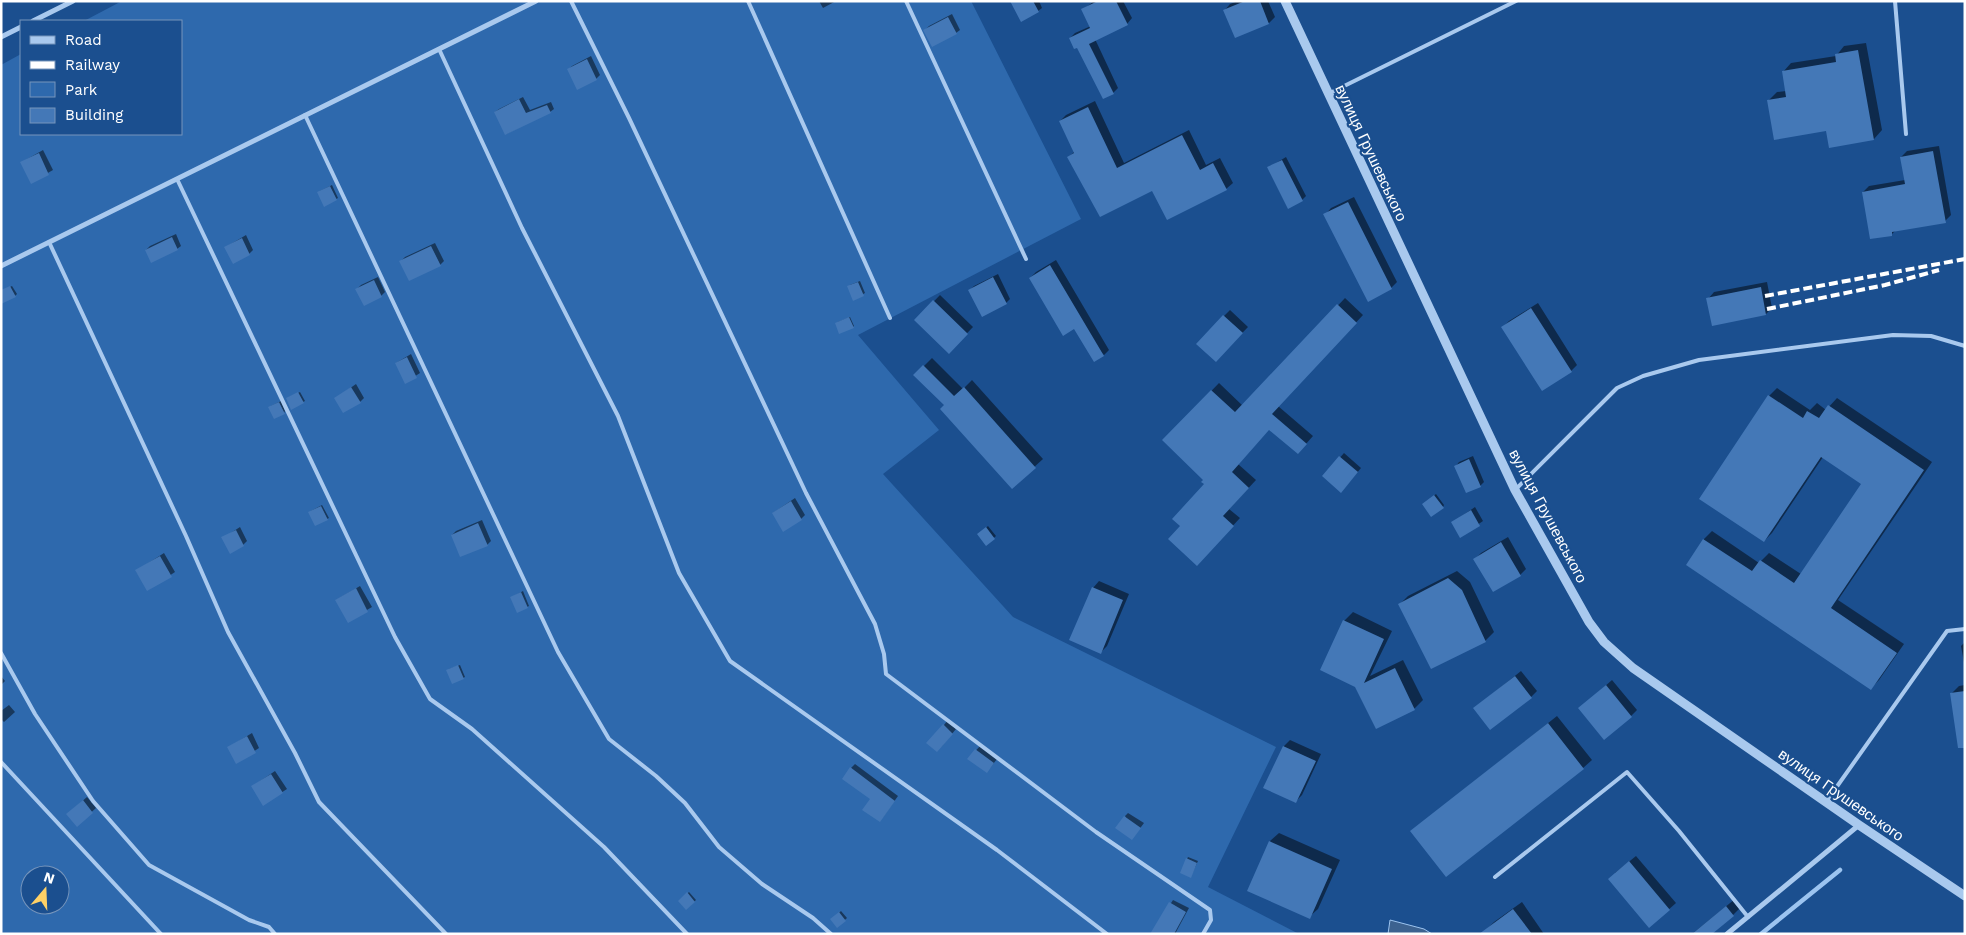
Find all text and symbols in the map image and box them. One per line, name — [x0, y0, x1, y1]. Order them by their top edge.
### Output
legend — [20, 20, 182, 135]
text: Road — [65, 31, 102, 49]
text: Railway — [65, 56, 120, 74]
text: Park — [65, 81, 98, 99]
street label: вулиця Грушевського — [1331, 82, 1411, 224]
text: Building — [65, 106, 123, 124]
street label: вулиця Грушевського — [1505, 446, 1591, 586]
street label: вулиця Грушевського — [1775, 745, 1907, 845]
north arrow — [20, 865, 70, 915]
text: N — [42, 868, 57, 887]

